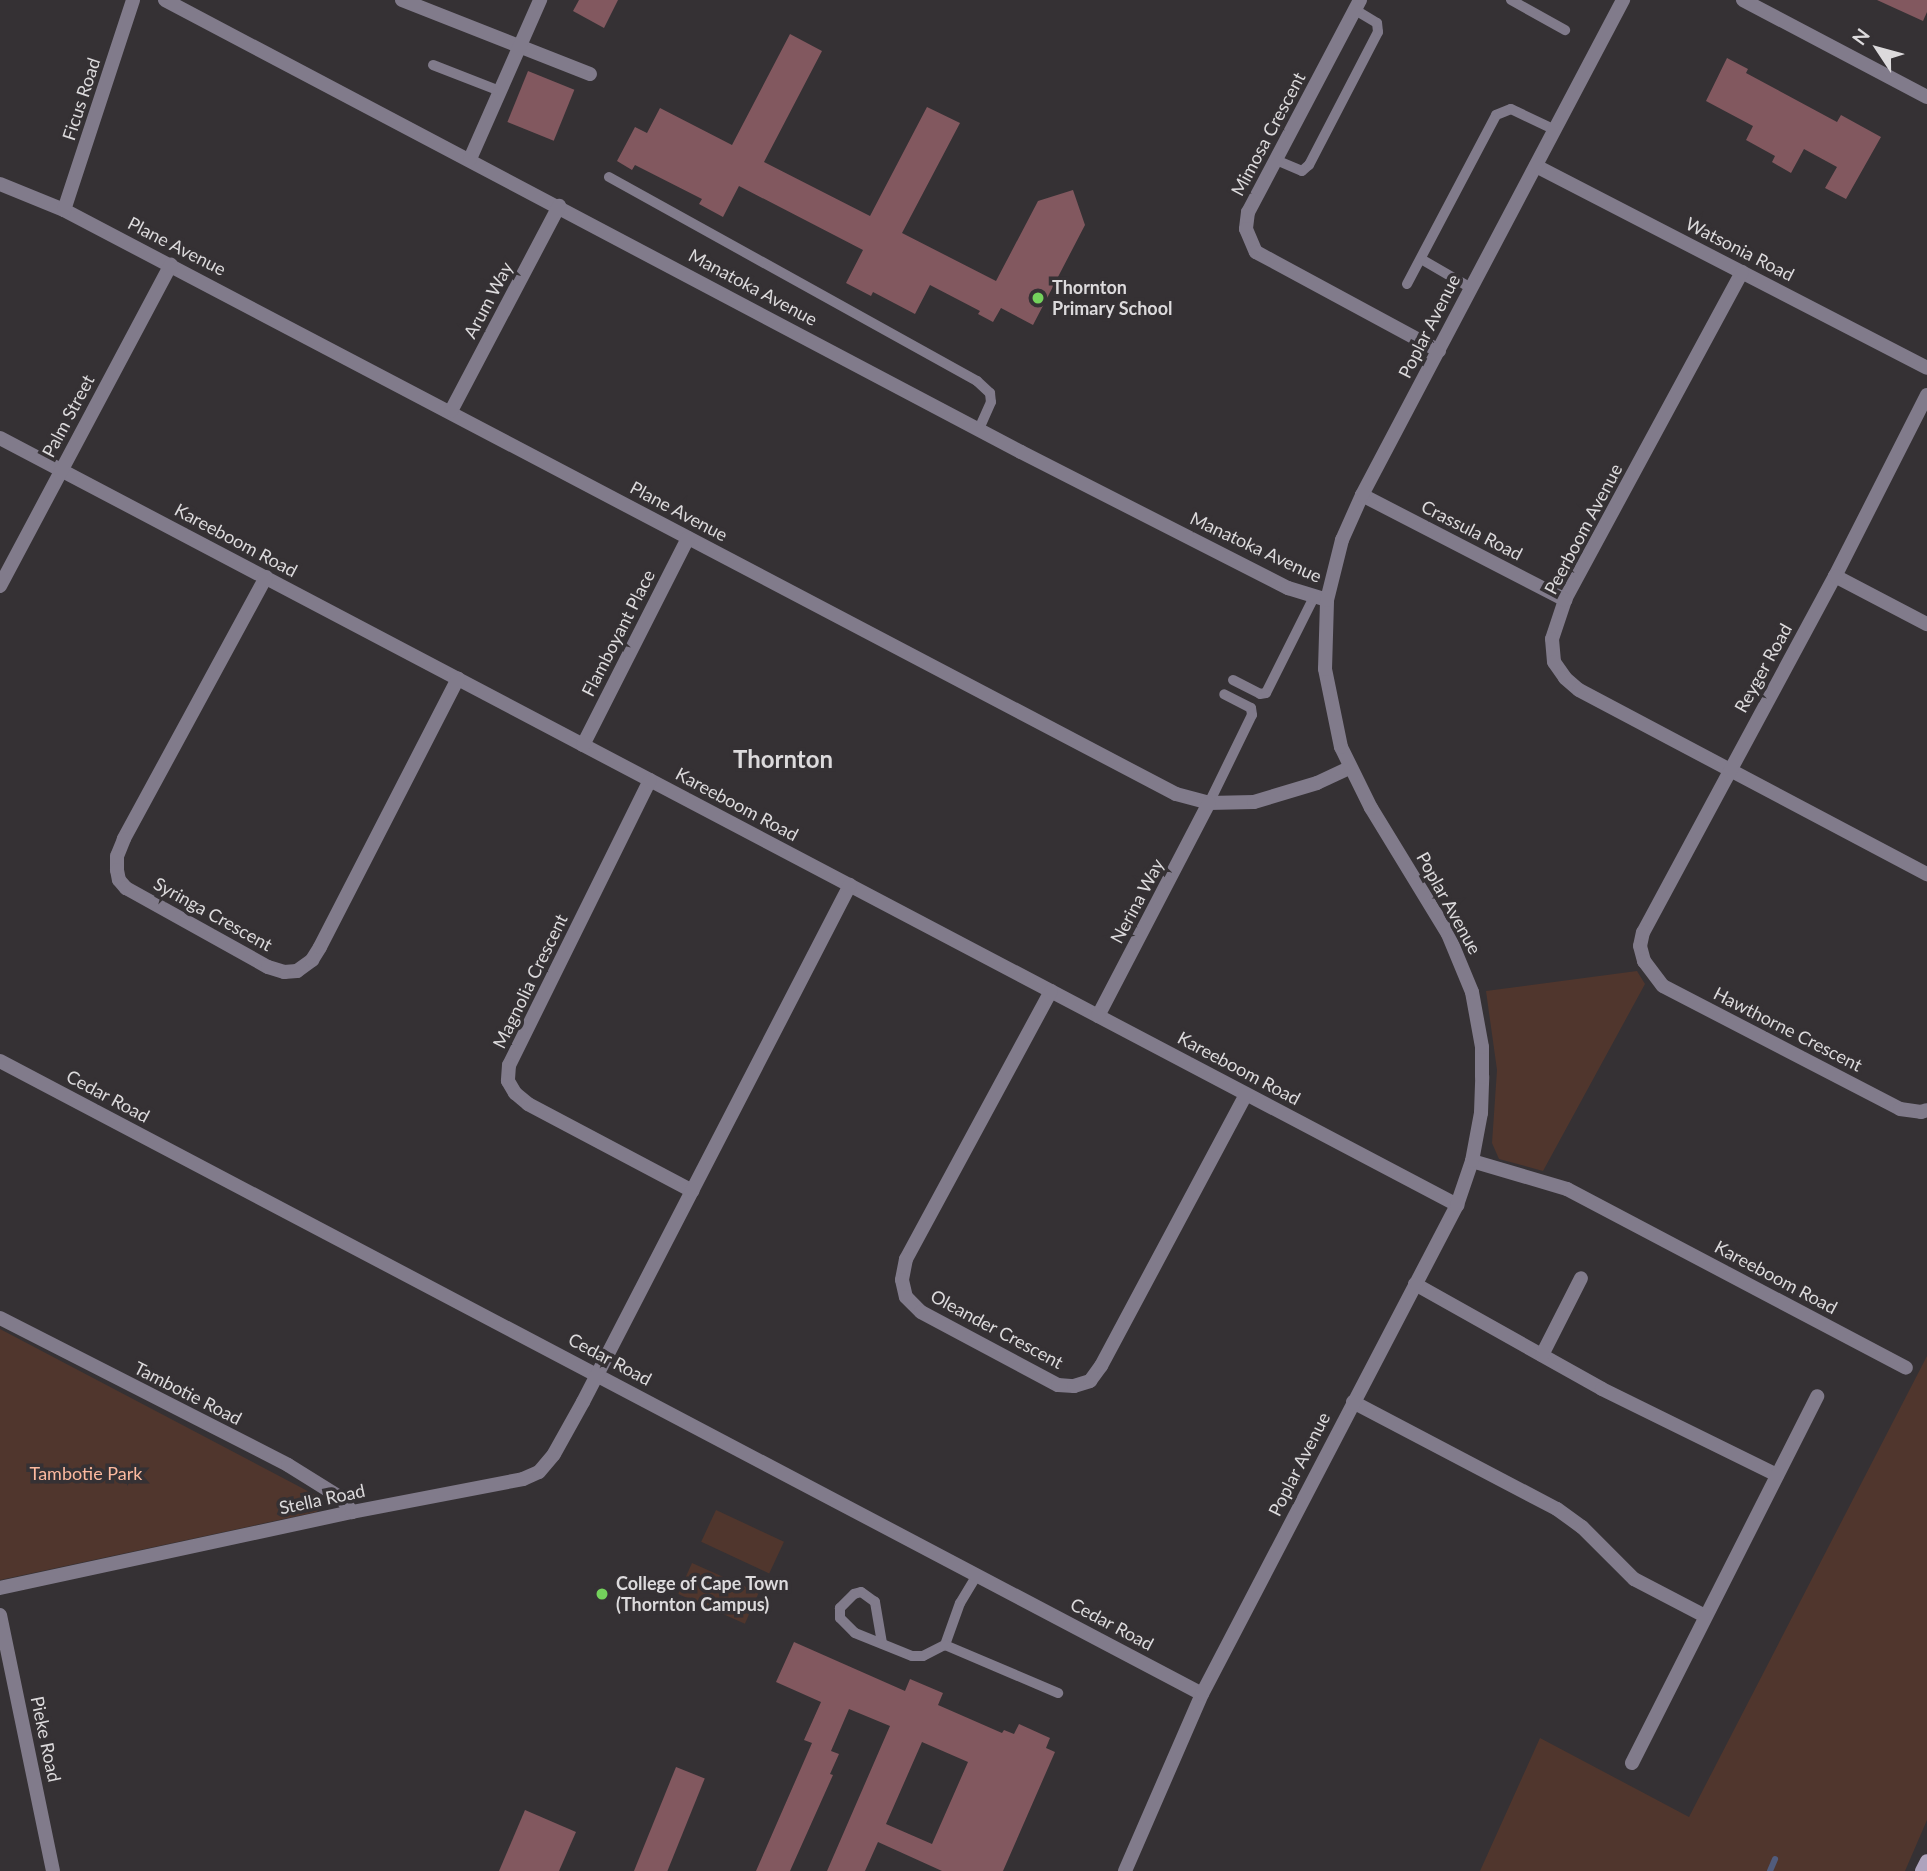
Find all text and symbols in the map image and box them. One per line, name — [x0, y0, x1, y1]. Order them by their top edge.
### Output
north arrow — [1843, 14, 1913, 84]
text: N — [1847, 24, 1874, 49]
street label: Ficus Road — [58, 55, 104, 143]
street label: Mimosa Crescent — [1226, 68, 1310, 200]
street label: Plane Avenue — [124, 212, 230, 280]
street label: Watsonia Road — [1682, 212, 1798, 286]
street label: Manatoka Avenue — [685, 244, 821, 330]
street label: Arum Way — [459, 258, 517, 342]
street label: Poplar Avenue — [1393, 270, 1465, 382]
place label: Thornton Primary School — [1052, 277, 1173, 320]
marker: Thornton Primary School — [1030, 290, 1046, 306]
street label: Palm Street — [37, 371, 99, 461]
street label: Peerboom Avenue — [1539, 460, 1627, 598]
street label: Plane Avenue — [626, 476, 732, 546]
street label: Crassula Road — [1418, 495, 1526, 565]
street label: Kareeboom Road — [171, 499, 301, 581]
street label: Manatoka Avenue — [1187, 507, 1325, 587]
street label: Flamboyant Place — [577, 566, 659, 700]
street label: Reyger Road — [1730, 620, 1796, 716]
district label: Thornton — [733, 745, 833, 773]
street label: Kareeboom Road — [672, 763, 802, 845]
street label: Poplar Avenue — [1412, 848, 1486, 958]
street label: Nerina Way — [1106, 855, 1168, 947]
street label: Syringa Crescent — [150, 873, 276, 955]
street label: Magnolia Crescent — [488, 910, 572, 1052]
street label: Hawthorne Crescent — [1710, 982, 1866, 1076]
street label: Kareeboom Road — [1174, 1027, 1304, 1109]
street label: Cedar Road — [63, 1065, 153, 1127]
street label: Kareeboom Road — [1711, 1236, 1841, 1318]
street label: Oleander Crescent — [927, 1285, 1067, 1373]
street label: Cedar Road — [565, 1328, 655, 1390]
street label: Tambotie Road — [131, 1357, 245, 1429]
street label: Poplar Avenue — [1263, 1408, 1335, 1520]
park label: Tambotie Park — [30, 1462, 142, 1484]
street label: Stella Road — [277, 1479, 367, 1519]
place label: College of Cape Town (Thornton Campus) — [616, 1573, 790, 1616]
marker: College of Cape Town (Thornton Campus) — [594, 1586, 610, 1602]
street label: Cedar Road — [1067, 1593, 1157, 1655]
street label: Pieke Road — [26, 1694, 66, 1784]

